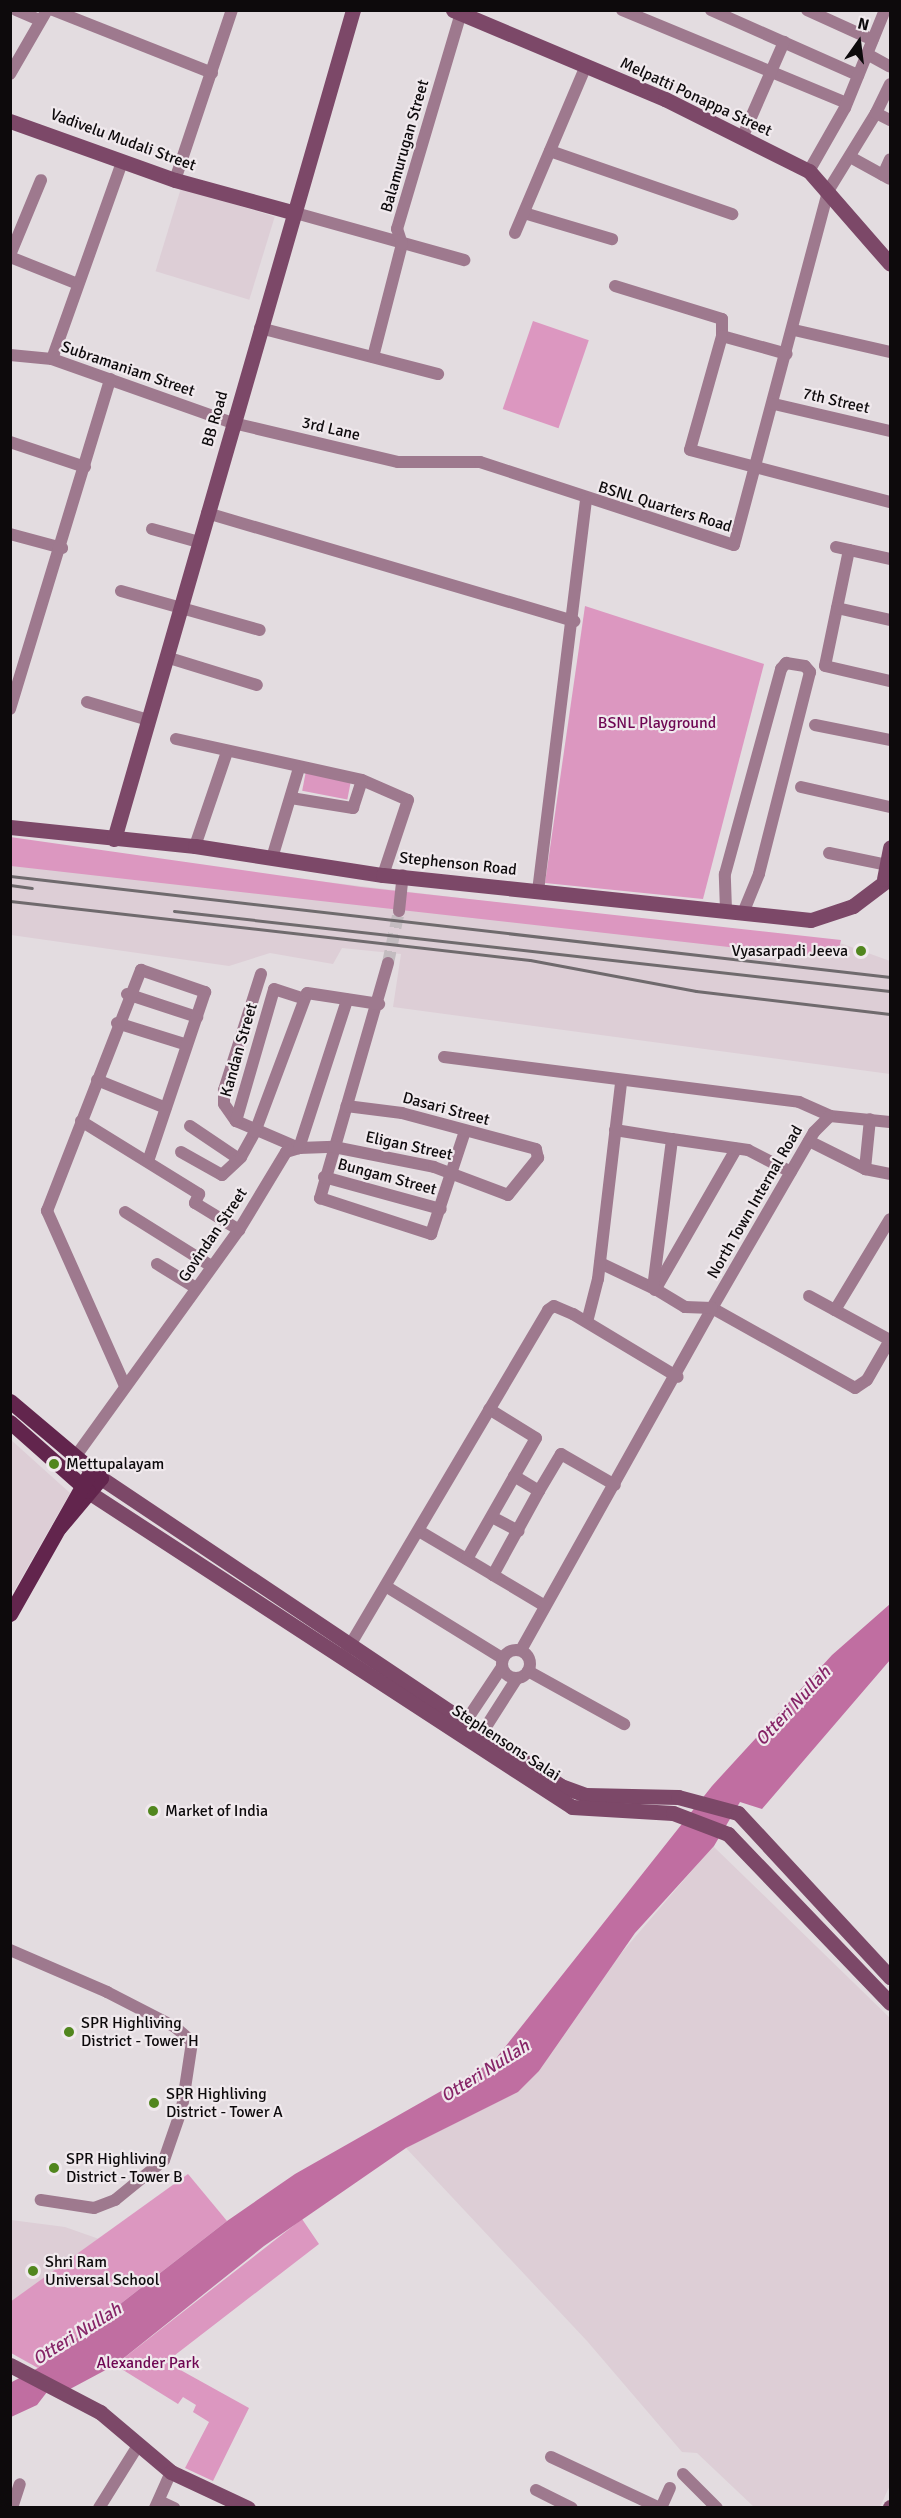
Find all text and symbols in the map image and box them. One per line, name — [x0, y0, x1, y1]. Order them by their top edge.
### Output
north arrow — [829, 12, 889, 72]
text: N — [856, 13, 871, 36]
street label: Melpatti Ponappa Street — [617, 53, 775, 141]
street label: Balamurugan Street — [377, 77, 433, 215]
street label: Vadivelu Mudali Street — [48, 105, 198, 175]
street label: Subramaniam Street — [59, 337, 197, 401]
street label: 7th Street — [801, 384, 871, 418]
street label: BB Road — [198, 389, 232, 449]
street label: 3rd Lane — [300, 413, 362, 445]
street label: BSNL Quarters Road — [596, 478, 734, 536]
park label: BSNL Playground — [598, 713, 716, 733]
street label: Stephenson Road — [398, 848, 518, 880]
place label: Vyasarpadi Jeeva — [732, 941, 848, 961]
marker: Vyasarpadi Jeeva — [852, 942, 870, 960]
street label: Kandan Street — [216, 1001, 262, 1099]
street label: Dasari Street — [400, 1088, 492, 1130]
street label: North Town Internal Road — [703, 1122, 807, 1282]
street label: Eligan Street — [364, 1127, 454, 1165]
street label: Bungam Street — [335, 1155, 439, 1199]
street label: Govindan Street — [175, 1184, 251, 1286]
place label: Mettupalayam — [66, 1454, 164, 1474]
marker: Mettupalayam — [47, 1457, 61, 1471]
water label: Otteri Nullah — [751, 1662, 835, 1750]
street label: Stephensons Salai — [448, 1701, 564, 1785]
place label: Market of India — [165, 1801, 268, 1821]
marker: Market of India — [146, 1804, 160, 1818]
place label: SPR Highliving District - Tower H — [81, 2013, 199, 2051]
marker: SPR Highliving District - Tower H — [62, 2025, 76, 2039]
water label: Otteri Nullah — [437, 2035, 533, 2107]
place label: SPR Highliving District - Tower A — [166, 2084, 283, 2122]
marker: SPR Highliving District - Tower A — [147, 2096, 161, 2110]
place label: SPR Highliving District - Tower B — [66, 2149, 183, 2187]
marker: SPR Highliving District - Tower B — [47, 2161, 61, 2175]
place label: Shri Ram Universal School — [45, 2252, 159, 2290]
marker: Shri Ram Universal School — [26, 2264, 40, 2278]
water label: Otteri Nullah — [29, 2298, 125, 2370]
park label: Alexander Park — [97, 2353, 199, 2373]

